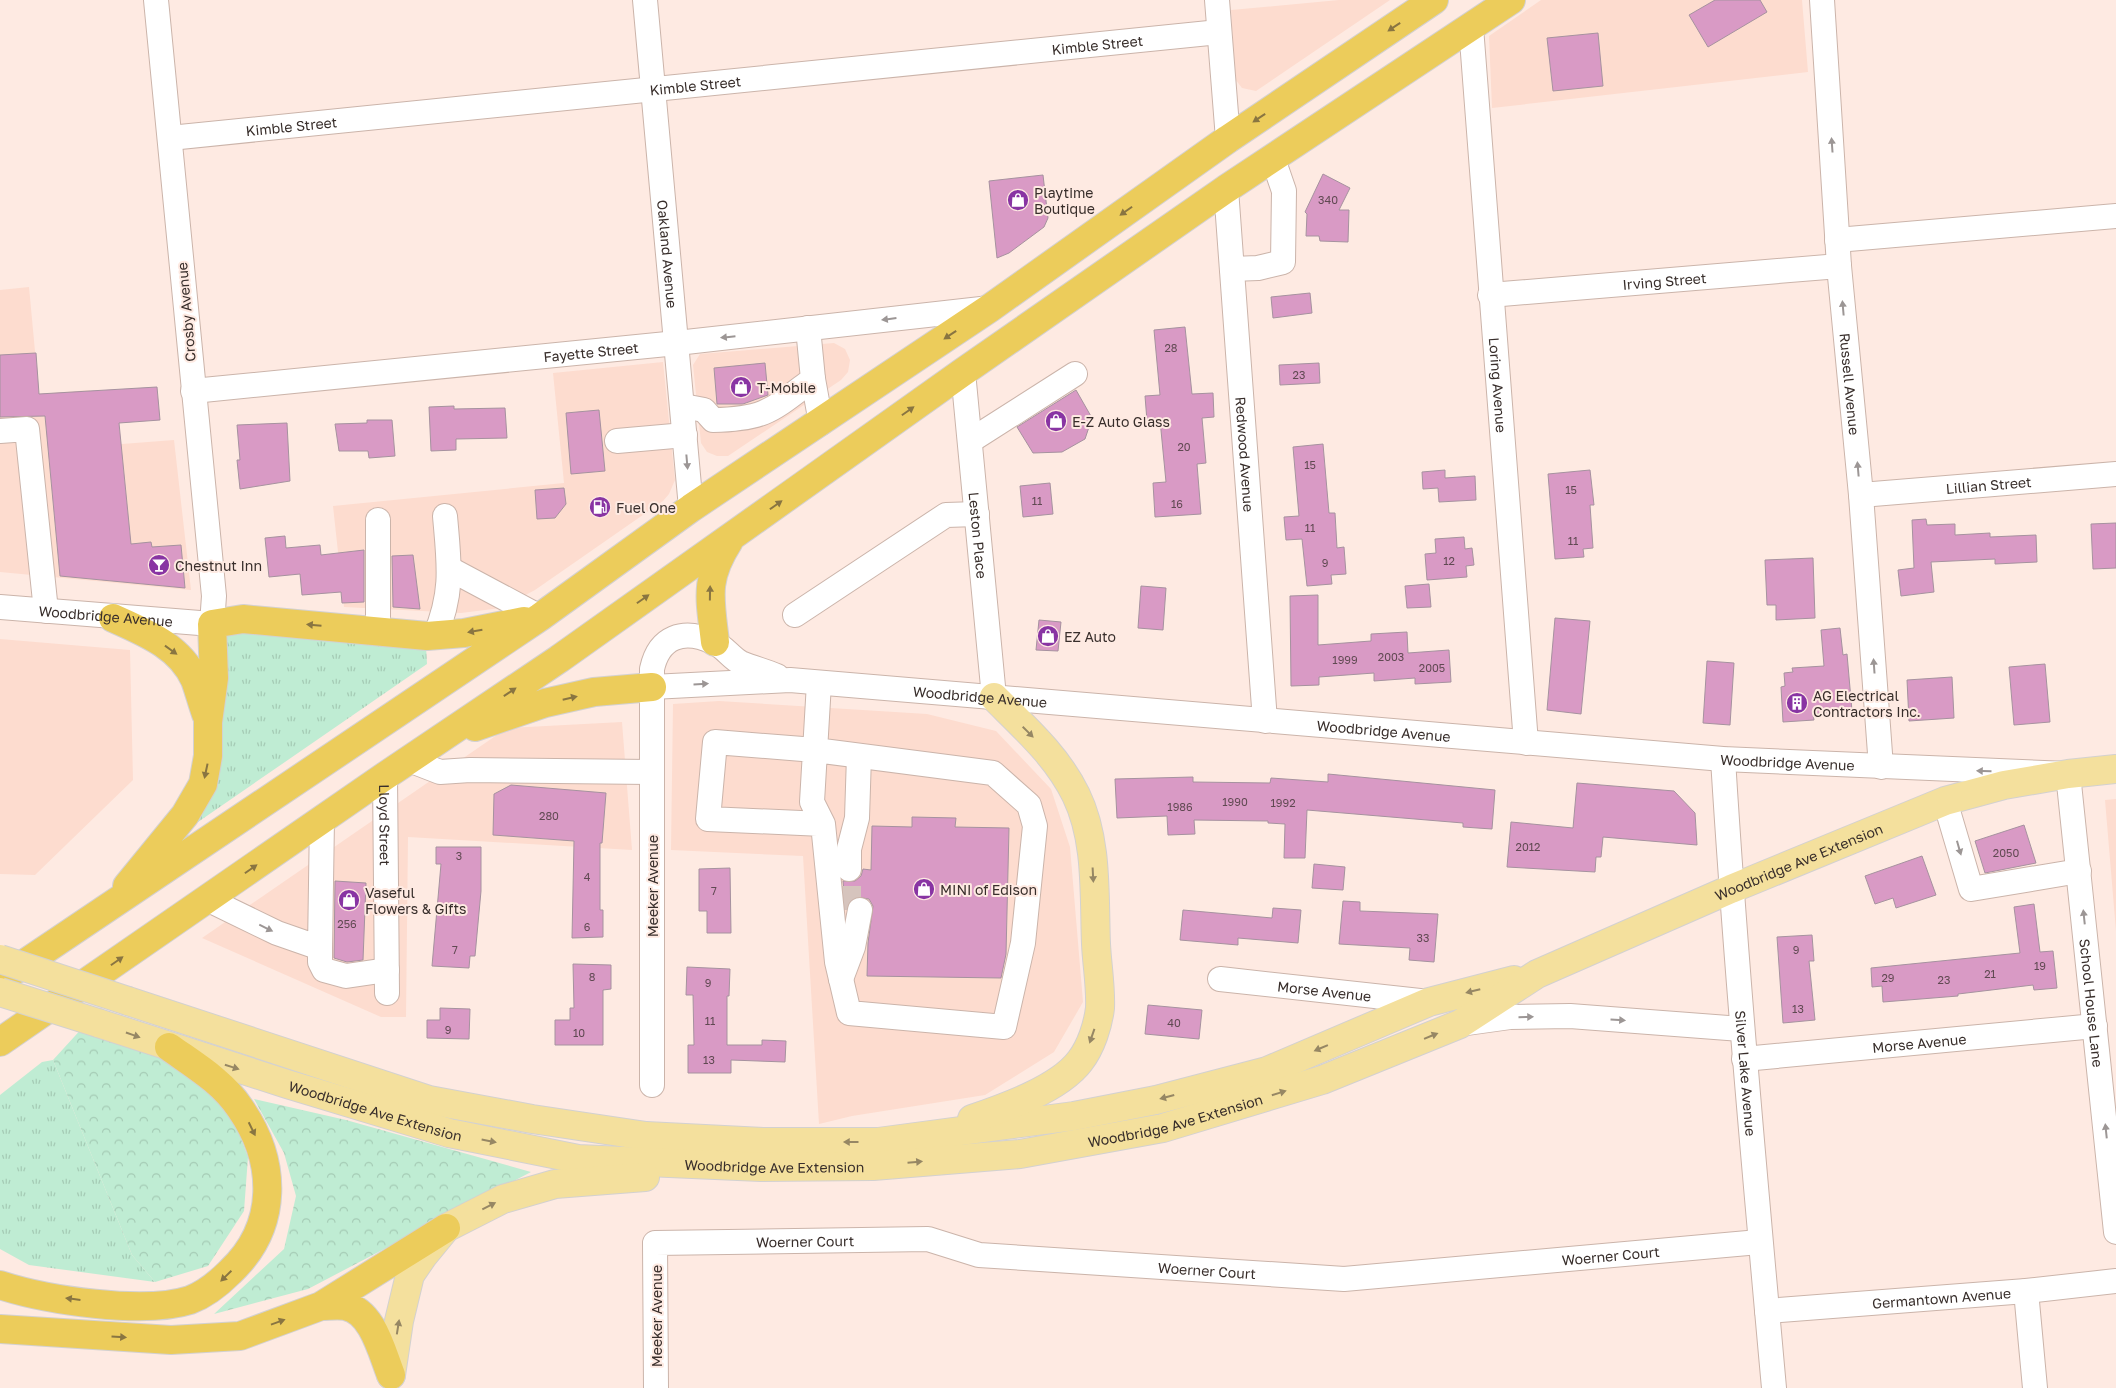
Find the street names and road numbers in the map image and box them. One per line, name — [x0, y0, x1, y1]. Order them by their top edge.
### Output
street label: Kimble Street — [1051, 31, 1144, 57]
street label: Kimble Street — [649, 72, 742, 98]
street label: Kimble Street — [245, 113, 338, 139]
street label: Oakland Avenue — [655, 199, 681, 309]
street label: Crosby Avenue — [173, 262, 199, 362]
street label: Irving Street — [1622, 269, 1707, 292]
street label: Russell Avenue — [1837, 332, 1864, 436]
street label: Loring Avenue — [1486, 337, 1511, 433]
street label: Fayette Street — [543, 338, 639, 365]
street label: Redwood Avenue — [1233, 396, 1258, 513]
street label: Lillian Street — [1945, 472, 2032, 496]
street label: Leston Place — [966, 491, 991, 579]
street label: Woodbridge Avenue — [38, 602, 173, 629]
street label: Woodbridge Avenue — [912, 682, 1048, 710]
street label: Woodbridge Avenue — [1316, 716, 1451, 744]
street label: Woodbridge Avenue — [1720, 750, 1855, 773]
street label: Lloyd Street — [377, 784, 394, 866]
street label: Woodbridge Ave Extension — [1712, 819, 1885, 904]
street label: Meeker Avenue — [644, 835, 661, 937]
street label: School House Lane — [2077, 938, 2107, 1068]
street label: Morse Avenue — [1277, 977, 1372, 1004]
street label: Silver Lake Avenue — [1733, 1009, 1760, 1137]
street label: Morse Avenue — [1871, 1030, 1967, 1055]
street label: Woodbridge Ave Extension — [287, 1077, 464, 1144]
street label: Woodbridge Ave Extension — [1086, 1090, 1265, 1150]
street label: Woodbridge Ave Extension — [684, 1155, 864, 1176]
street label: Woerner Court — [756, 1232, 854, 1250]
street label: Woerner Court — [1561, 1242, 1660, 1268]
street label: Woerner Court — [1157, 1258, 1257, 1282]
street label: Meeker Avenue — [648, 1265, 665, 1367]
street label: Germantown Avenue — [1871, 1284, 2011, 1311]

